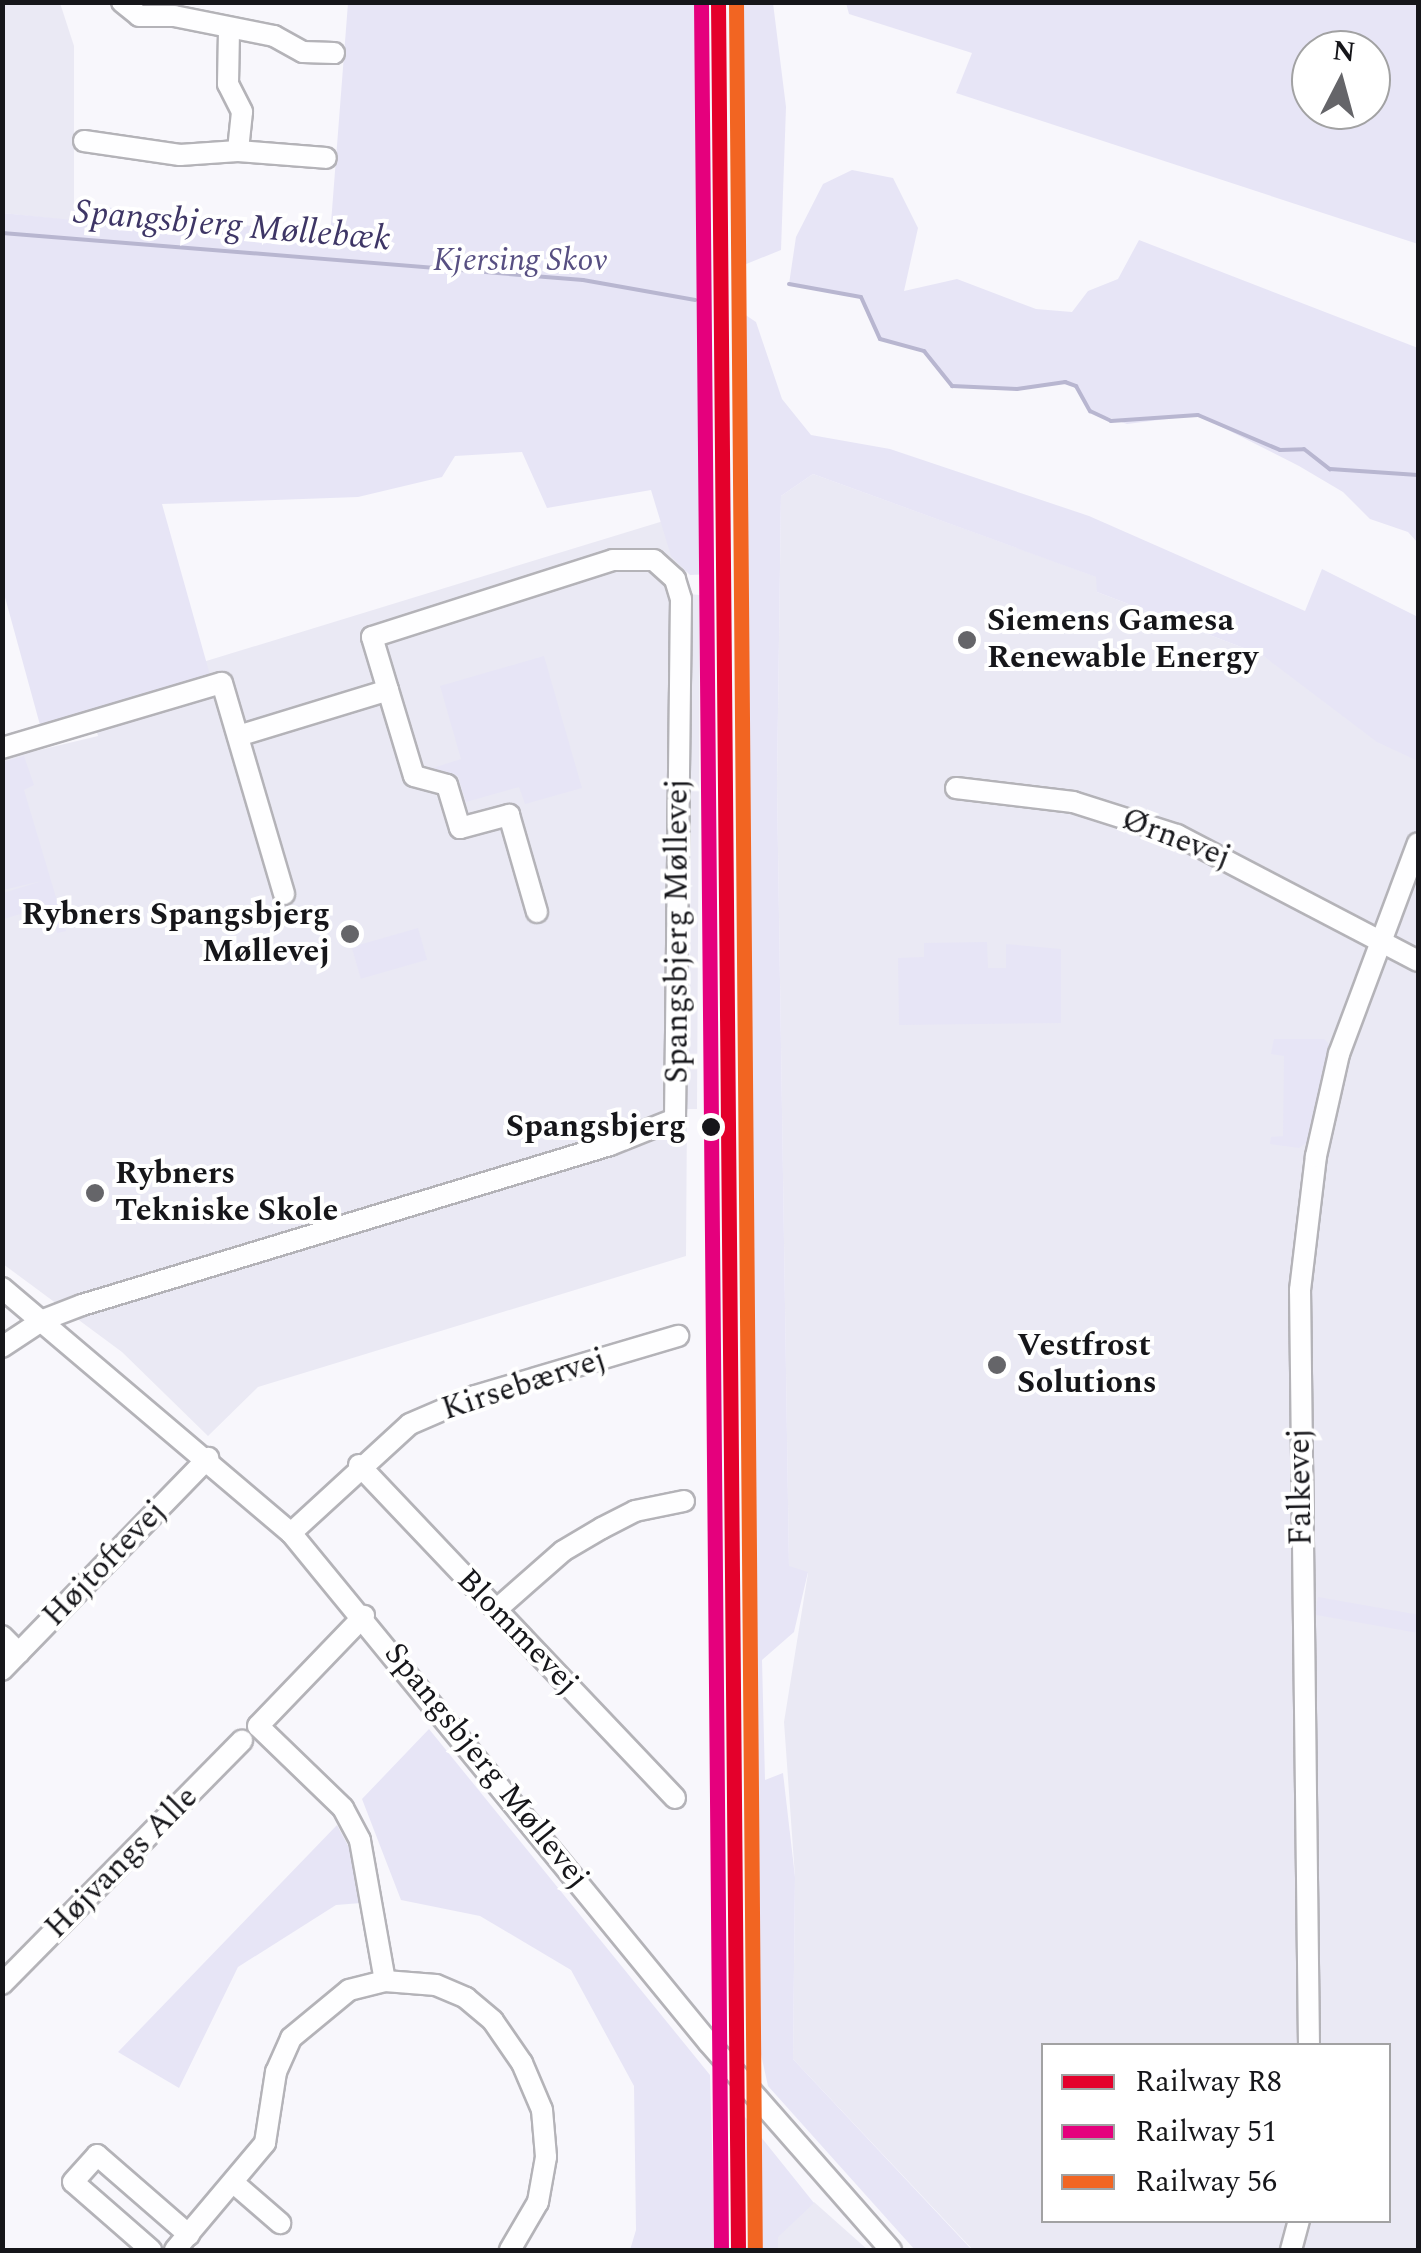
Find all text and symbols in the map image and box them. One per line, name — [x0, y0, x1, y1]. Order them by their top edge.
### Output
text: N — [1330, 29, 1358, 74]
north arrow — [1291, 30, 1391, 130]
water label: Spangsbjerg Møllebæk — [72, 191, 392, 261]
park label: Kjersing Skov — [433, 242, 607, 280]
place label: Siemens Gamesa Renewable Energy — [987, 603, 1258, 678]
marker: Siemens Gamesa Renewable Energy — [956, 629, 978, 651]
street label: Spangsbjerg Møllevej — [659, 779, 697, 1083]
street label: Ørnevej — [1116, 801, 1236, 877]
place label: Rybners Spangsbjerg Møllevej — [21, 897, 330, 972]
marker: Rybners Spangsbjerg Møllevej — [339, 923, 361, 945]
place label: Spangsbjerg — [506, 1108, 686, 1146]
marker: Spangsbjerg — [695, 1111, 727, 1143]
place label: Rybners Tekniske Skole — [115, 1156, 338, 1231]
marker: Rybners Tekniske Skole — [84, 1182, 106, 1204]
place label: Vestfrost Solutions — [1017, 1328, 1157, 1403]
street label: Kirsebærvej — [437, 1340, 611, 1430]
marker: Vestfrost Solutions — [986, 1354, 1008, 1376]
street label: Falkevej — [1281, 1428, 1321, 1546]
street label: Højtoftevej — [35, 1493, 175, 1635]
street label: Blommevej — [448, 1562, 586, 1702]
street label: Spangsbjerg Møllevej — [375, 1635, 597, 1897]
street label: Højvangs Alle — [38, 1779, 206, 1947]
legend — [1041, 2043, 1391, 2223]
text: Railway R8 — [1135, 2059, 1282, 2105]
text: Railway 51 — [1135, 2109, 1277, 2155]
text: Railway 56 — [1135, 2159, 1277, 2205]

